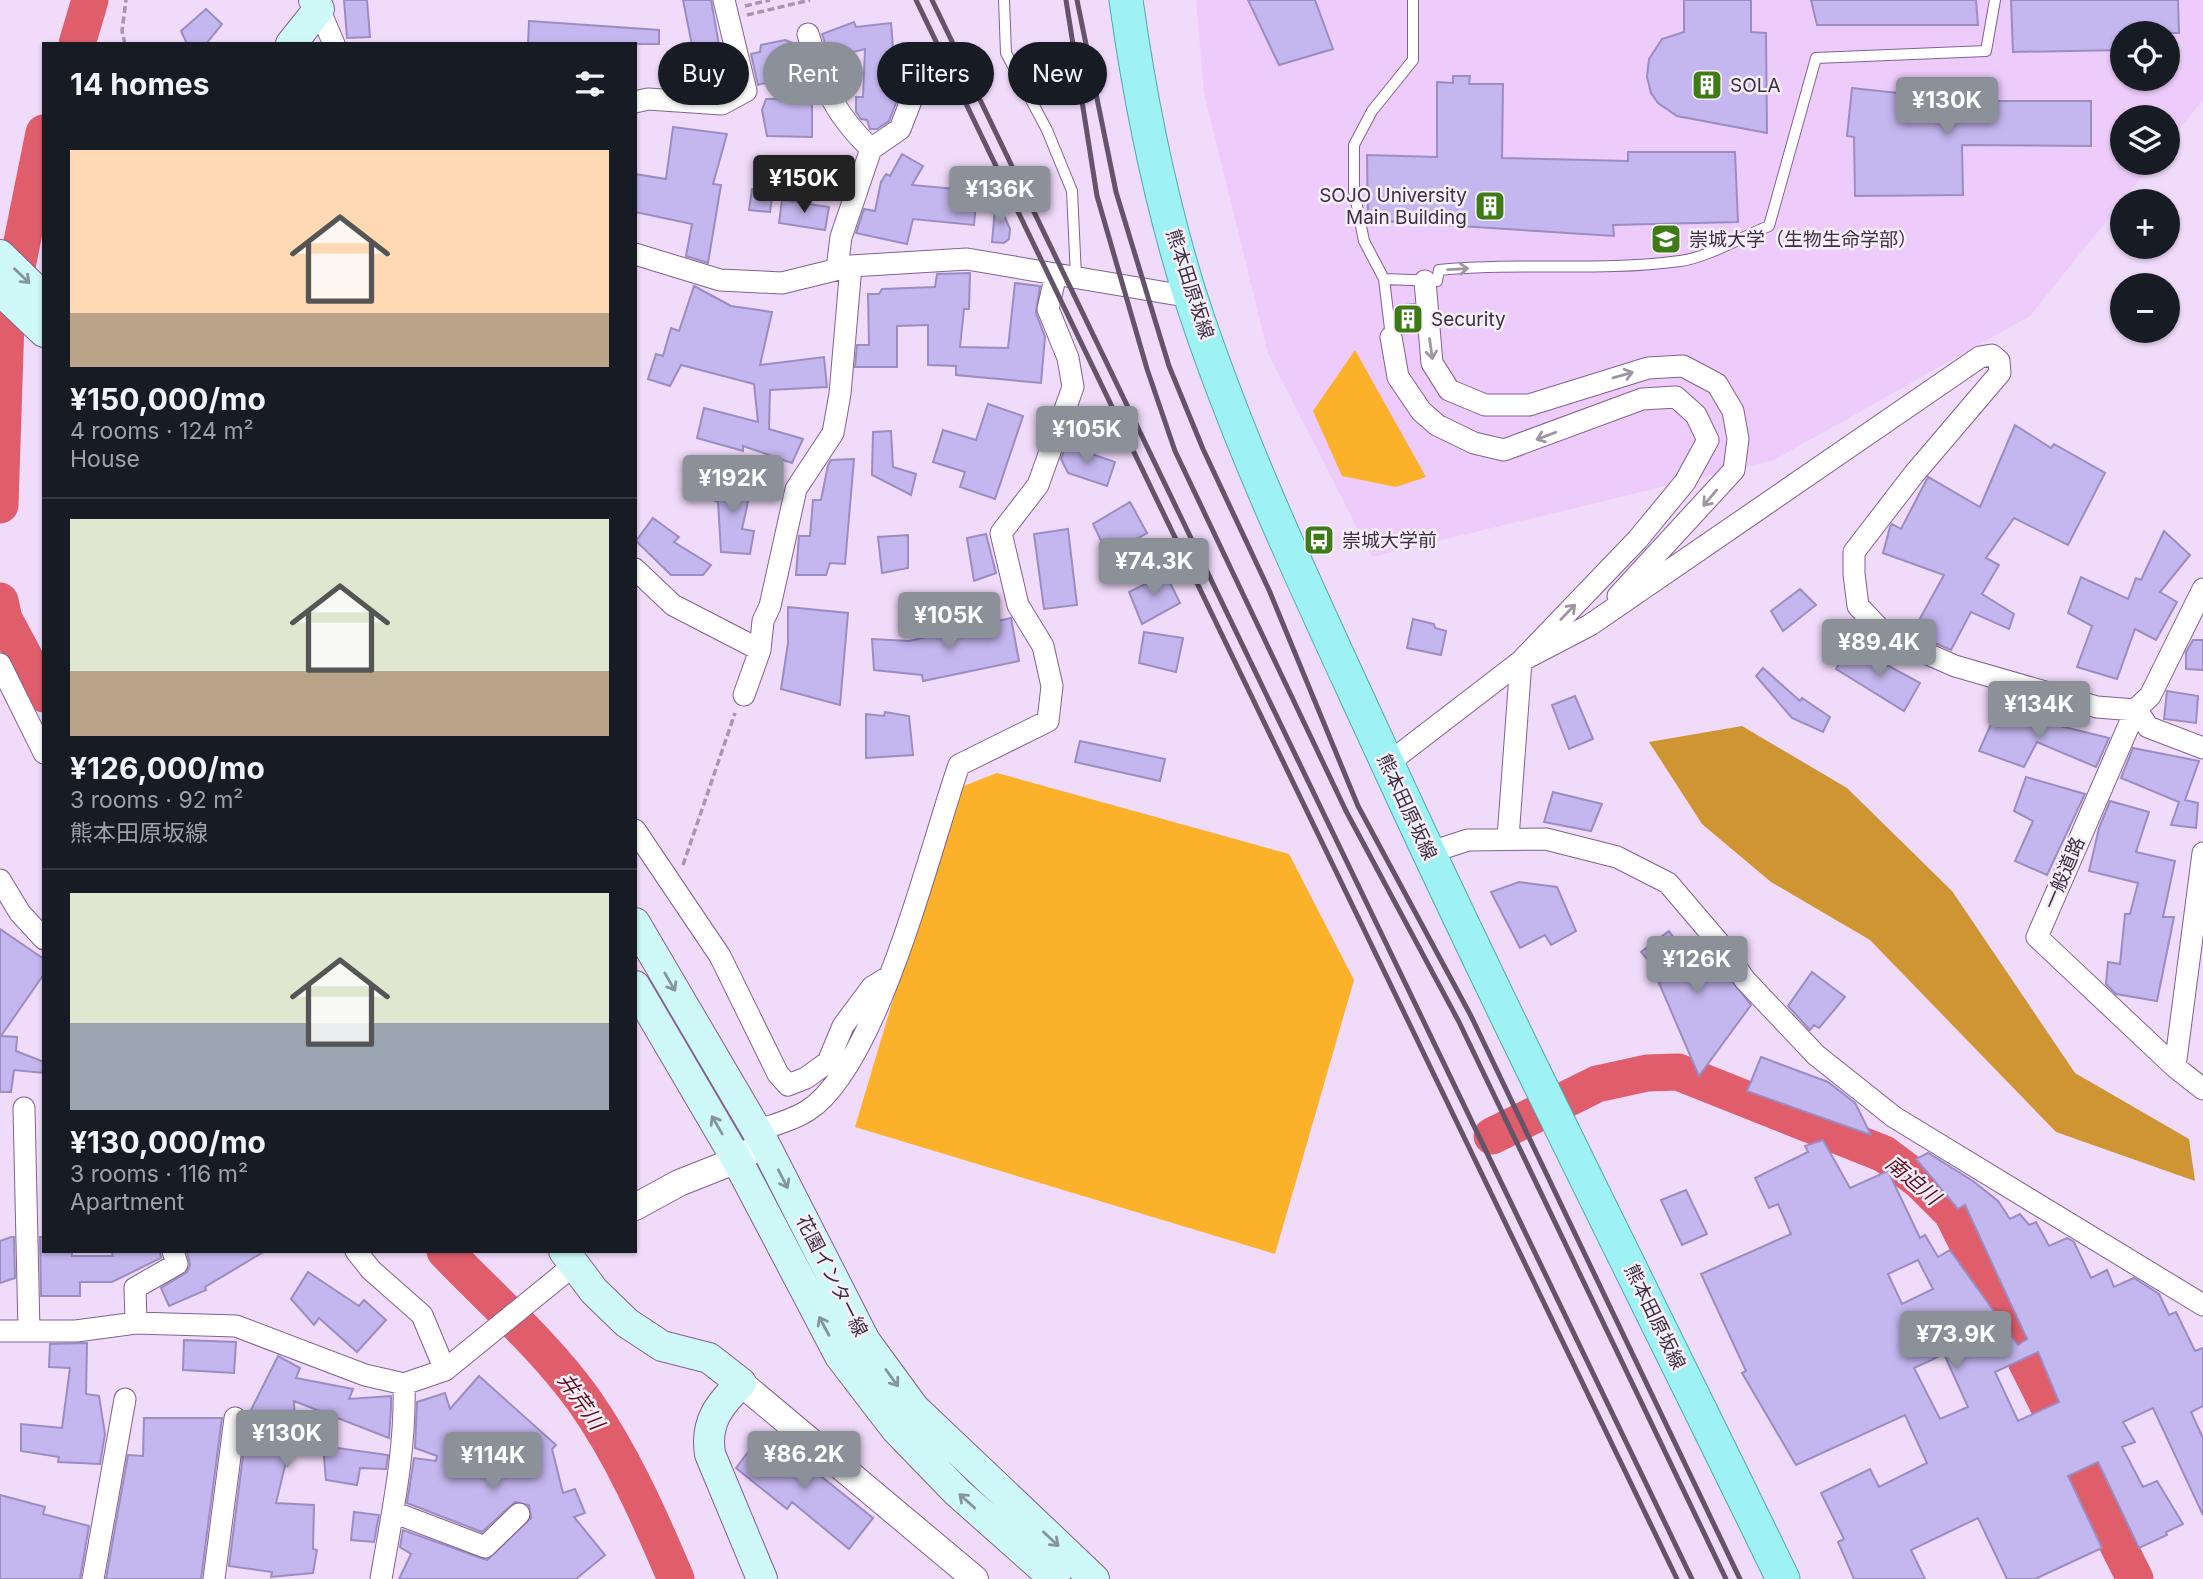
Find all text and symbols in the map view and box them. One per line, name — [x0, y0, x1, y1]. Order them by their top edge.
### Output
map controls — [2110, 21, 2180, 343]
button: locate — [2110, 21, 2180, 91]
chip: Buy — [658, 42, 749, 105]
chip: Rent — [763, 42, 863, 105]
chip: Filters — [877, 42, 994, 105]
chip: New — [1008, 42, 1107, 105]
icon: filters — [571, 65, 609, 103]
text: 14 homes — [70, 66, 209, 102]
building icon: SOLA — [1690, 68, 1724, 102]
place label: SOLA — [1730, 74, 1781, 97]
pin: ¥130K — [1898, 78, 1996, 137]
text: ¥130K — [1912, 86, 1982, 114]
button: layers — [2110, 105, 2180, 175]
pin: ¥150K — [755, 156, 853, 215]
text: ¥150K — [769, 164, 839, 192]
pin: ¥136K — [951, 166, 1049, 226]
text: ¥136K — [965, 175, 1035, 203]
place label: SOJO University Main Building — [1319, 184, 1467, 229]
building icon: SOJO University Main Building — [1473, 189, 1507, 223]
button: + — [2110, 189, 2180, 259]
icon: home — [277, 196, 403, 322]
school or university icon: 崇城大学（生物生命学部） — [1649, 222, 1683, 256]
street label: 熊本田原坂線 — [1161, 226, 1219, 342]
place label: 崇城大学（生物生命学部） — [1689, 228, 1917, 251]
one-way arrow — [1446, 262, 1469, 275]
one-way arrow — [13, 268, 30, 285]
button: − — [2110, 273, 2180, 343]
building icon: Security — [1391, 302, 1425, 336]
place label: Security — [1431, 308, 1506, 331]
one-way arrow — [1424, 337, 1437, 360]
one-way arrow — [1612, 367, 1634, 380]
text: ¥150,000/mo — [70, 381, 266, 417]
pin: ¥105K — [1038, 406, 1136, 466]
text: ¥105K — [1052, 415, 1122, 443]
text: 4 rooms · 124 m² — [70, 417, 254, 445]
one-way arrow — [1536, 431, 1558, 443]
text: House — [70, 445, 140, 473]
pin: ¥192K — [684, 456, 782, 515]
text: ¥192K — [699, 464, 768, 492]
one-way arrow — [1702, 489, 1718, 507]
bus stop icon: 崇城大学前 — [1302, 523, 1336, 557]
place label: 崇城大学前 — [1342, 529, 1437, 552]
pin: ¥74.3K — [1097, 538, 1211, 598]
text: ¥74.3K — [1115, 547, 1193, 575]
icon: home — [277, 565, 403, 691]
pin: ¥105K — [900, 592, 998, 652]
text: ¥105K — [914, 601, 984, 629]
one-way arrow — [1560, 604, 1577, 621]
pin: ¥89.4K — [1822, 620, 1936, 679]
text: ¥89.4K — [1838, 628, 1920, 656]
pin: ¥134K — [1990, 682, 2088, 741]
text: ¥134K — [2004, 690, 2074, 718]
text: ¥126,000/mo — [70, 750, 265, 786]
street label: 熊本田原坂線 — [1372, 750, 1442, 864]
text: 3 rooms · 92 m² — [70, 786, 243, 814]
text: 熊本田原坂線 — [70, 819, 208, 847]
street label: 一般道路 — [2039, 834, 2089, 912]
pin: ¥126K — [1648, 936, 1746, 996]
icon: home — [277, 939, 403, 1065]
text: ¥126K — [1663, 945, 1732, 973]
one-way arrow — [663, 971, 677, 991]
one-way arrow — [710, 1116, 724, 1136]
text: ¥130,000/mo — [70, 1124, 266, 1160]
water label: 南迫川 — [1881, 1150, 1947, 1211]
text: 3 rooms · 116 m² — [70, 1160, 248, 1188]
one-way arrow — [776, 1168, 790, 1189]
text: Apartment — [70, 1188, 184, 1216]
street label: 花園インター線 — [792, 1212, 872, 1340]
street label: 熊本田原坂線 — [1620, 1261, 1690, 1373]
pin: ¥73.9K — [1899, 1312, 2013, 1371]
one-way arrow — [817, 1316, 831, 1337]
text: ¥73.9K — [1916, 1320, 1996, 1348]
water label: 井芹川 — [553, 1368, 610, 1436]
one-way arrow — [885, 1368, 899, 1387]
pin: ¥130K — [238, 1410, 336, 1470]
text: ¥130K — [252, 1419, 322, 1447]
pin: ¥114K — [444, 1432, 542, 1492]
pin: ¥86.2K — [747, 1432, 861, 1491]
text: ¥86.2K — [763, 1440, 845, 1468]
text: ¥114K — [460, 1441, 526, 1469]
one-way arrow — [958, 1493, 976, 1509]
one-way arrow — [1042, 1531, 1059, 1548]

